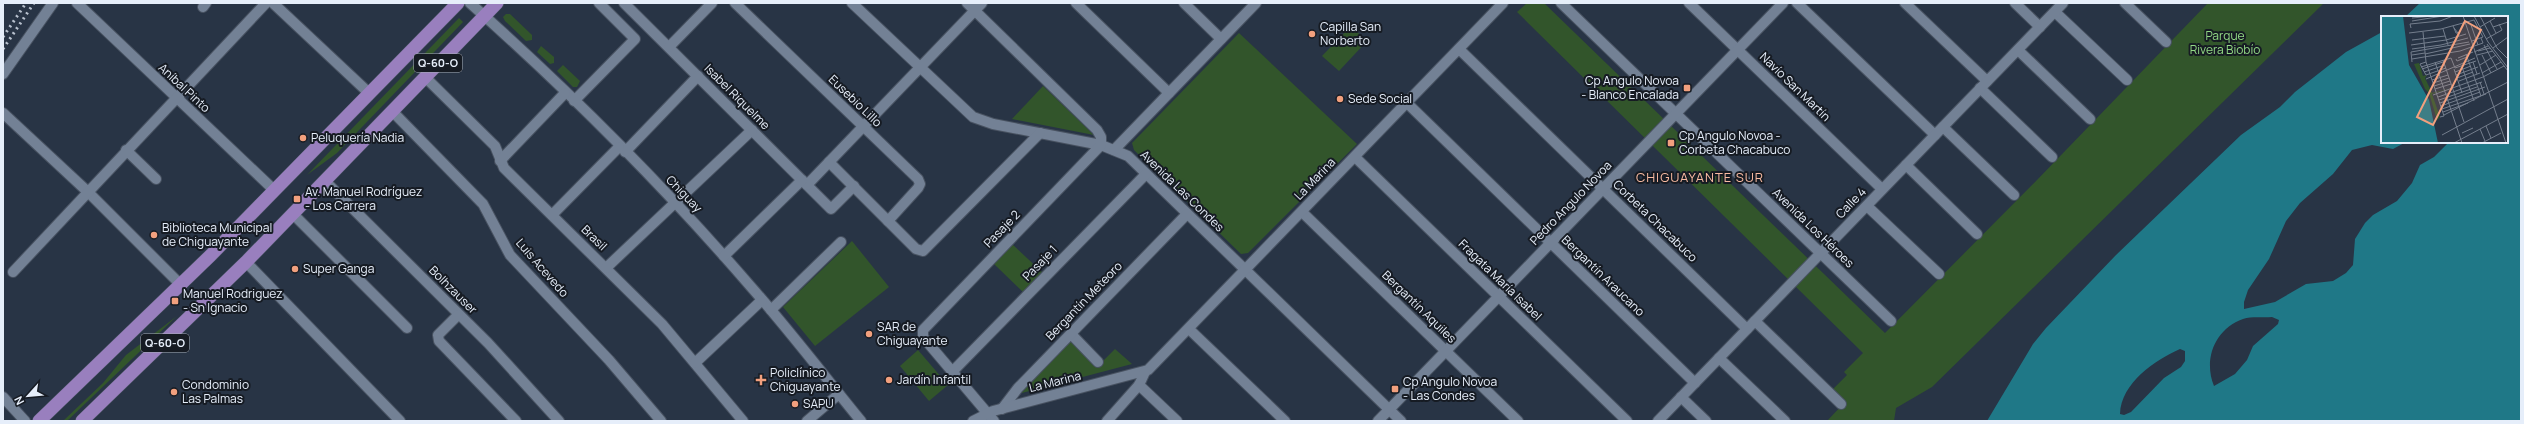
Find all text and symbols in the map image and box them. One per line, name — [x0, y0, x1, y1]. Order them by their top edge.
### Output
inset map — [2381, 16, 2508, 143]
place label: Capilla San Norberto — [1320, 18, 1381, 49]
park label: Parque Rivera Biobío — [2190, 27, 2260, 58]
marker: Capilla San Norberto — [1307, 29, 1317, 39]
street label: Navío San Martín — [1756, 48, 1835, 125]
road number: Q-60-O — [414, 54, 462, 72]
street label: Aníbal Pinto — [155, 59, 214, 116]
street label: Isabel Riquelme — [701, 60, 774, 133]
street label: Eusebio Lillo — [825, 71, 886, 130]
place label: Cp Angulo Novoa - Blanco Encalada — [1581, 72, 1679, 103]
marker: Cp Angulo Novoa - Blanco Encalada — [1682, 83, 1692, 93]
place label: Sede Social — [1348, 90, 1412, 107]
marker: Sede Social — [1335, 94, 1345, 104]
place label: Cp Angulo Novoa - Corbeta Chacabuco — [1679, 127, 1790, 158]
place label: Peluquería Nadia — [311, 129, 404, 146]
marker: Peluquería Nadia — [298, 133, 308, 143]
marker: Cp Angulo Novoa - Corbeta Chacabuco — [1666, 138, 1676, 148]
street label: Avenida Las Condes — [1137, 146, 1228, 235]
street label: La Marina — [1290, 154, 1339, 204]
street label: Pedro Angulo Novoa — [1526, 157, 1615, 248]
district label: CHIGUAYANTE SUR — [1636, 168, 1764, 186]
street label: Chiguay — [662, 171, 707, 216]
street label: Corbeta Chacabuco — [1609, 176, 1701, 265]
place label: Av. Manuel Rodríguez - Los Carrera — [305, 183, 422, 214]
street label: Calle 4 — [1832, 183, 1870, 222]
street label: Avenida Los Héroes — [1769, 184, 1858, 271]
marker: Av. Manuel Rodríguez - Los Carrera — [292, 194, 302, 204]
street label: Pasaje 2 — [980, 206, 1024, 251]
place label: Biblioteca Municipal de Chiguayante — [162, 219, 272, 250]
street label: Brasil — [578, 221, 611, 254]
marker: Biblioteca Municipal de Chiguayante — [149, 230, 159, 240]
street label: Bergantín Araucano — [1558, 232, 1649, 320]
street label: Luis Acevedo — [512, 235, 573, 301]
street label: Fragata María Isabel — [1455, 235, 1546, 324]
street label: Pasaje 1 — [1018, 241, 1061, 284]
street label: Bergantín Meteoro — [1042, 257, 1126, 344]
place label: Super Ganga — [303, 260, 374, 277]
street label: Bolhzauser — [425, 262, 482, 318]
marker: Super Ganga — [290, 264, 300, 274]
street label: Bergantín Aquiles — [1378, 267, 1460, 347]
place label: Manuel Rodriguez - Sn Ignacio — [183, 285, 283, 316]
marker: Manuel Rodriguez - Sn Ignacio — [170, 296, 180, 306]
place label: SAR de Chiguayante — [877, 318, 948, 349]
marker: SAR de Chiguayante — [864, 329, 874, 339]
road number: Q-60-O — [141, 334, 189, 352]
place label: Policlínico Chiguayante — [770, 364, 841, 395]
street label: La Marina — [1027, 367, 1083, 396]
place label: Jardín Infantil — [897, 371, 971, 388]
place label: Cp Angulo Novoa - Las Condes — [1403, 373, 1497, 404]
marker: Policlínico Chiguayante — [755, 374, 767, 386]
marker: Jardín Infantil — [884, 375, 894, 385]
north arrow — [8, 376, 48, 416]
place label: Condominio Las Palmas — [182, 376, 249, 407]
marker: Cp Angulo Novoa - Las Condes — [1390, 384, 1400, 394]
marker: Condominio Las Palmas — [169, 387, 179, 397]
text: N — [10, 394, 27, 408]
place label: SAPU — [803, 395, 834, 412]
marker: SAPU — [790, 399, 800, 409]

